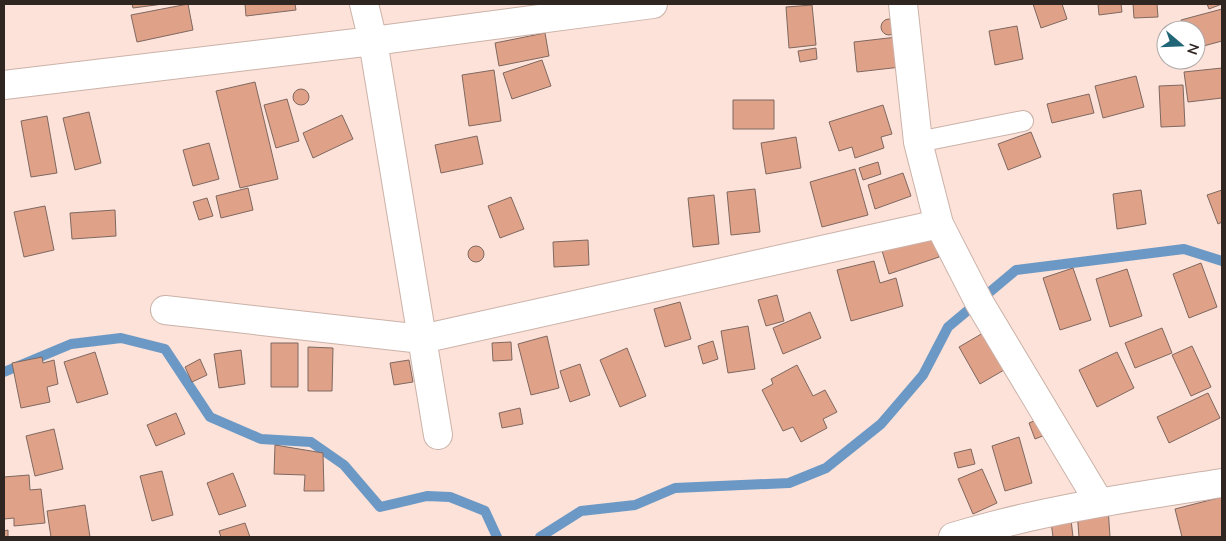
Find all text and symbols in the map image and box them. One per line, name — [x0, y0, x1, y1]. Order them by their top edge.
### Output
north arrow — [1156, 20, 1206, 70]
text: N — [1183, 41, 1204, 57]

